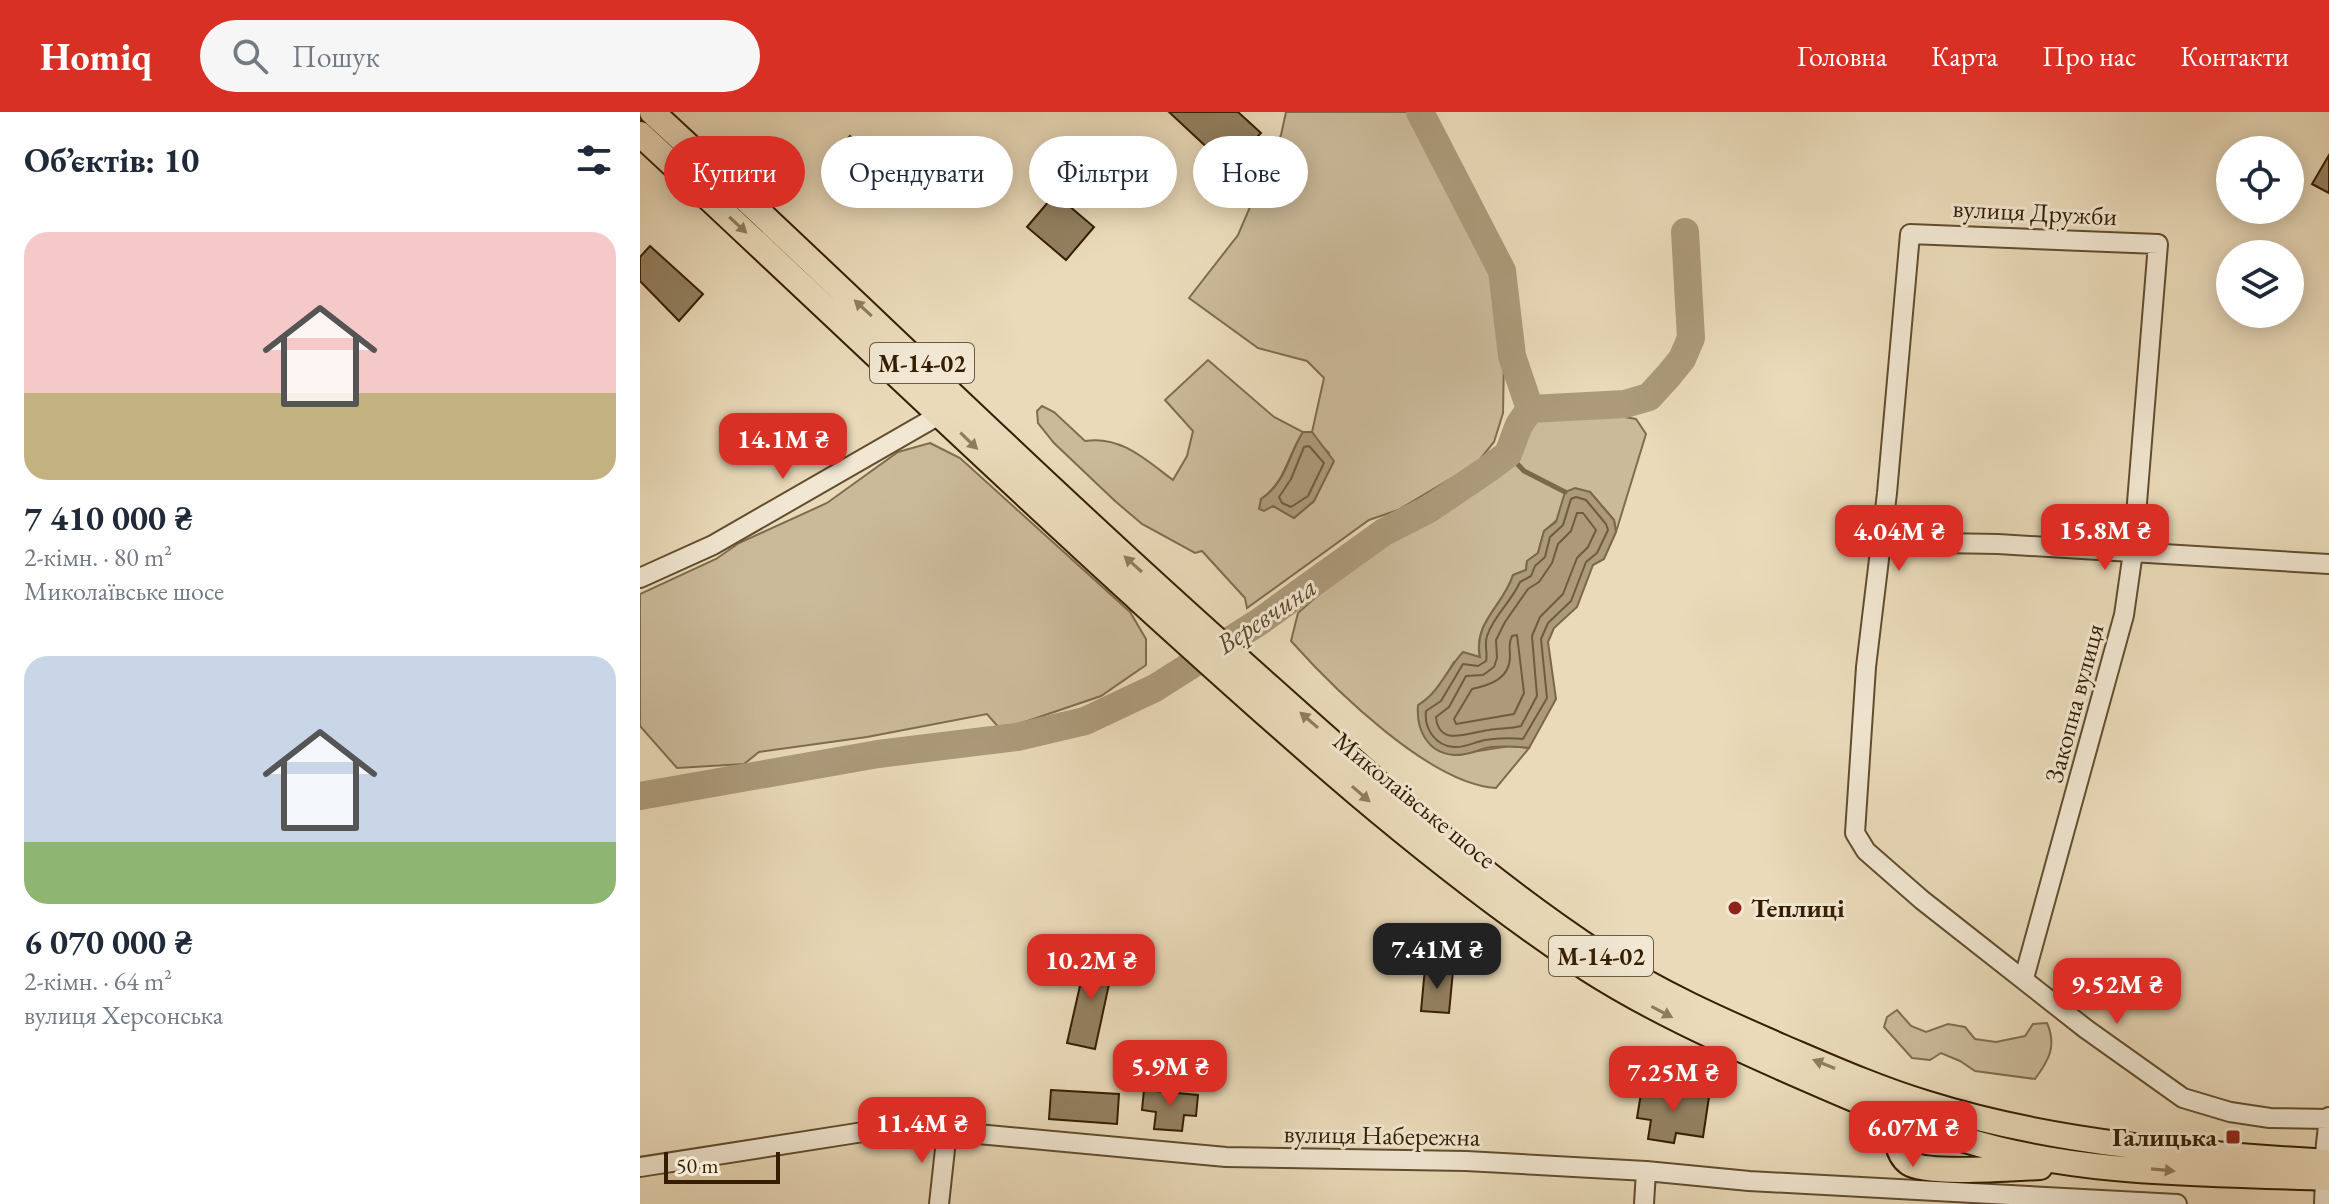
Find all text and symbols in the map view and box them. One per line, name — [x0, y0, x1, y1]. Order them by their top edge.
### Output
search box — [200, 20, 760, 92]
text: Homiq — [40, 32, 152, 81]
icon: search — [228, 34, 272, 78]
text: Пошук — [292, 37, 380, 76]
text: Головна — [1797, 38, 1887, 74]
text: Карта — [1931, 38, 1998, 74]
text: Про нас — [2042, 38, 2136, 74]
text: Контакти — [2180, 38, 2289, 74]
chip: Купити — [664, 136, 805, 208]
chip: Орендувати — [821, 136, 1013, 208]
chip: Фільтри — [1029, 136, 1177, 208]
chip: Нове — [1193, 136, 1308, 208]
map controls — [2216, 136, 2304, 328]
button: locate — [2216, 136, 2304, 224]
text: Об’єктів: 10 — [24, 138, 199, 182]
icon: filters — [572, 138, 616, 182]
street label: вулиця Дружби — [1952, 191, 2118, 233]
one-way arrow — [728, 216, 747, 234]
button: layers — [2216, 240, 2304, 328]
icon: home — [248, 284, 392, 428]
one-way arrow — [853, 300, 872, 318]
road number: М-14-02 — [870, 343, 974, 383]
pin: 14.1M ₴ — [709, 413, 857, 481]
text: 14.1M ₴ — [737, 422, 829, 456]
one-way arrow — [959, 431, 978, 450]
text: 7 410 000 ₴ — [24, 496, 193, 540]
pin: 15.8M ₴ — [2031, 504, 2179, 572]
pin: 4.04M ₴ — [1825, 505, 1973, 573]
text: 15.8M ₴ — [2059, 513, 2151, 547]
text: 4.04M ₴ — [1853, 514, 1945, 548]
text: 2-кімн. · 80 m² — [24, 540, 172, 574]
one-way arrow — [1123, 556, 1143, 573]
water label: Веревчина — [1208, 568, 1323, 662]
text: Миколаївське шосе — [24, 574, 224, 608]
street label: Закопна вулиця — [2036, 620, 2112, 786]
icon: home — [248, 708, 392, 852]
one-way arrow — [1299, 712, 1318, 730]
street label: Миколаївське шосе — [1327, 724, 1503, 876]
one-way arrow — [1351, 785, 1371, 802]
place label: Теплиці — [1751, 891, 1845, 925]
marker: Теплиці — [1726, 899, 1744, 917]
text: 6 070 000 ₴ — [24, 920, 193, 964]
pin: 7.41M ₴ — [1363, 923, 1511, 991]
text: 7.41M ₴ — [1391, 932, 1483, 966]
pin: 10.2M ₴ — [1017, 934, 1165, 1002]
road number: М-14-02 — [1549, 936, 1653, 976]
text: 10.2M ₴ — [1045, 943, 1137, 977]
pin: 9.52M ₴ — [2043, 958, 2191, 1026]
text: 2-кімн. · 64 m² — [24, 964, 172, 998]
text: 9.52M ₴ — [2071, 967, 2163, 1001]
text: вулиця Херсонська — [24, 998, 223, 1032]
one-way arrow — [1651, 1005, 1674, 1018]
pin: 5.9M ₴ — [1105, 1040, 1235, 1108]
pin: 7.25M ₴ — [1599, 1046, 1747, 1114]
text: 5.9M ₴ — [1131, 1049, 1209, 1083]
text: 7.25M ₴ — [1627, 1055, 1719, 1089]
one-way arrow — [1812, 1058, 1836, 1071]
pin: 11.4M ₴ — [848, 1097, 996, 1165]
pin: 6.07M ₴ — [1839, 1101, 1987, 1169]
text: 11.4M ₴ — [876, 1106, 968, 1140]
text: 6.07M ₴ — [1867, 1110, 1959, 1144]
street label: вулиця Набережна — [1283, 1116, 1481, 1154]
place label: Галицька — [2112, 1120, 2218, 1154]
marker: Галицька — [2224, 1128, 2242, 1146]
scale bar — [664, 1148, 780, 1184]
text: 50 m — [676, 1151, 719, 1180]
one-way arrow — [2151, 1164, 2176, 1177]

